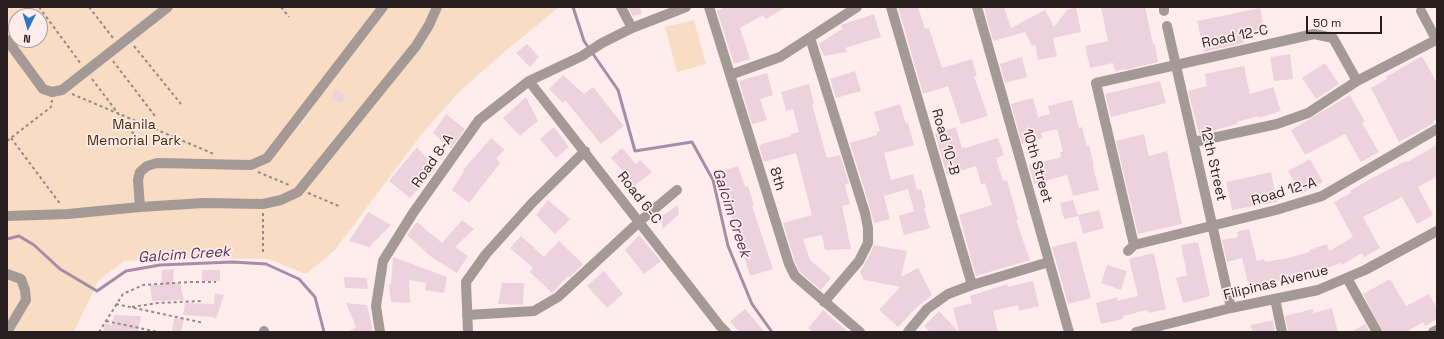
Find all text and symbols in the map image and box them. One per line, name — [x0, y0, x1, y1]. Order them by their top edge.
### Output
north arrow — [8, 8, 48, 48]
scale bar — [1308, 8, 1384, 34]
text: 50 m — [1313, 15, 1341, 31]
street label: Road 12-C — [1200, 22, 1270, 52]
text: N — [23, 32, 31, 46]
street label: Road 10-B — [927, 107, 963, 177]
park label: Manila Memorial Park — [87, 117, 181, 150]
street label: 12th Street — [1196, 125, 1230, 203]
street label: 10th Street — [1018, 127, 1056, 205]
street label: Road 8-A — [408, 131, 458, 191]
street label: 8th — [765, 165, 789, 193]
water label: Galcim Creek — [708, 166, 754, 260]
street label: Road 6-C — [613, 168, 665, 228]
street label: Road 12-A — [1249, 174, 1319, 210]
water label: Galcim Creek — [137, 243, 231, 267]
street label: Filipinas Avenue — [1222, 262, 1330, 304]

